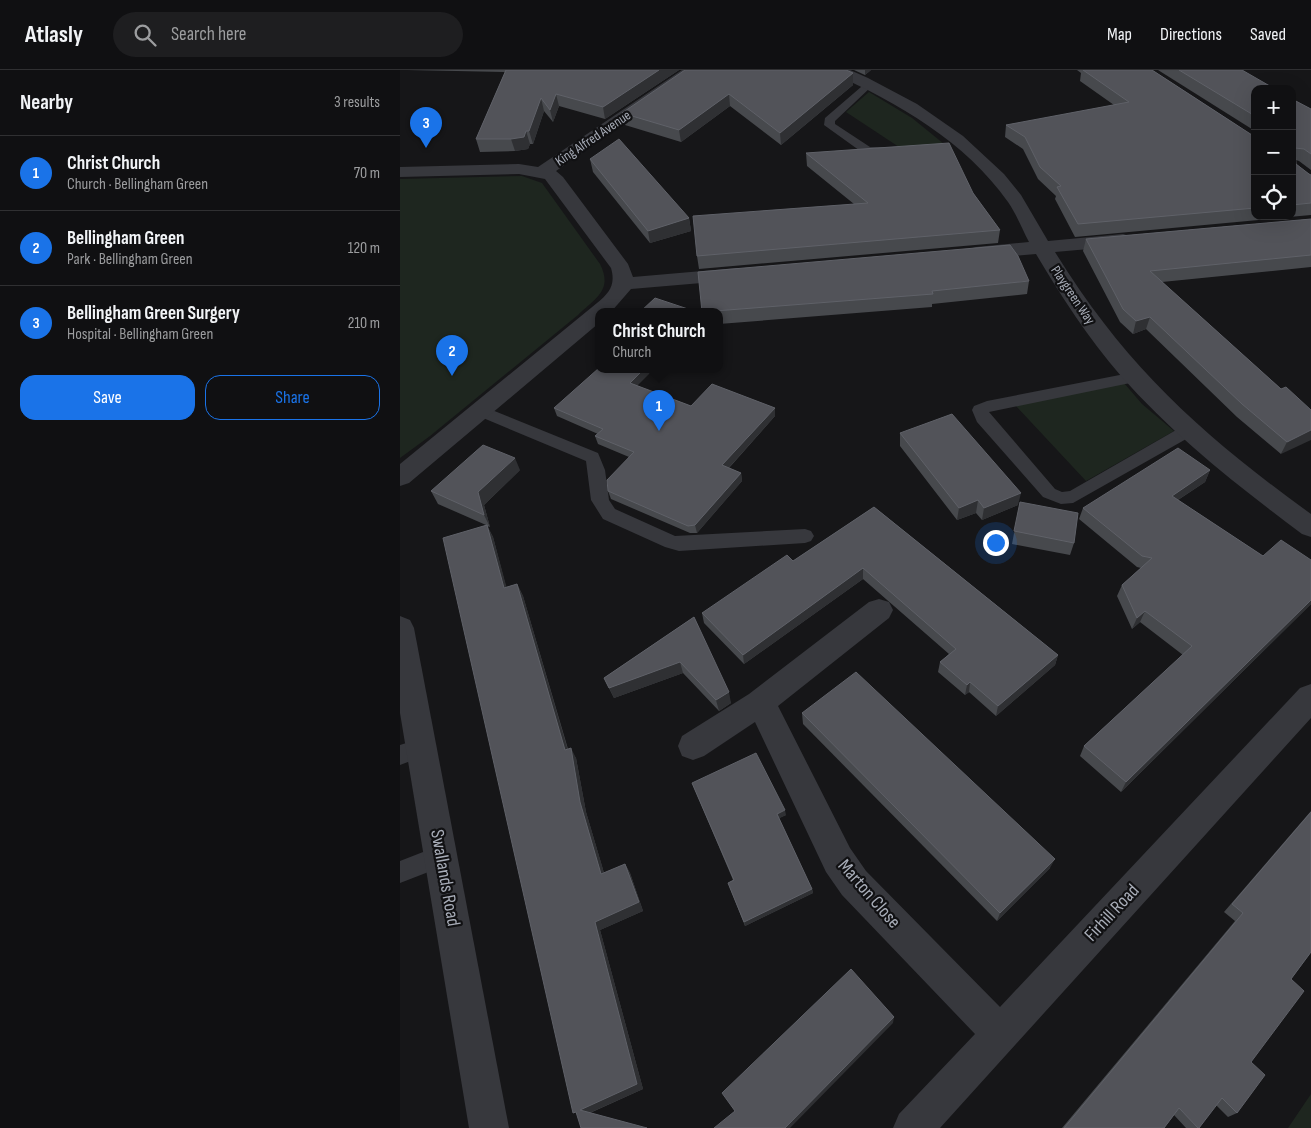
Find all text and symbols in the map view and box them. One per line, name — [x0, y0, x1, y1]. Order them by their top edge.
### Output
search box — [113, 12, 463, 57]
text: Atlasly — [25, 20, 83, 49]
icon: search — [131, 21, 159, 49]
text: Search here — [171, 23, 246, 46]
text: Map — [1107, 24, 1132, 45]
text: Directions — [1160, 24, 1222, 45]
text: Saved — [1250, 24, 1286, 45]
map controls — [1251, 85, 1296, 220]
button: + — [1251, 85, 1296, 130]
text: Nearby — [20, 90, 73, 115]
text: 3 results — [334, 93, 380, 112]
pin: 3 — [410, 107, 442, 148]
street label: King Alfred Avenue — [552, 107, 634, 169]
button: − — [1251, 130, 1296, 175]
text: Christ Church — [67, 152, 160, 175]
text: 1 — [33, 164, 39, 183]
text: 70 m — [354, 164, 380, 183]
text: Church · Bellingham Green — [67, 175, 208, 194]
button: locate — [1251, 175, 1296, 220]
text: Bellingham Green — [67, 227, 185, 250]
text: 2 — [32, 239, 40, 258]
text: 120 m — [348, 239, 380, 258]
text: Park · Bellingham Green — [67, 250, 193, 269]
street label: Playgreen Way — [1047, 262, 1099, 328]
text: Bellingham Green Surgery — [67, 302, 240, 325]
popup — [595, 308, 723, 373]
text: 3 — [32, 314, 40, 333]
text: 210 m — [348, 314, 380, 333]
text: Christ Church — [612, 320, 706, 343]
text: Hospital · Bellingham Green — [67, 325, 213, 344]
pin: 2 — [436, 335, 468, 376]
text: Church — [612, 343, 651, 362]
button: Save — [20, 375, 195, 420]
button: Share — [205, 375, 380, 420]
pin: 1 — [643, 390, 675, 431]
your location — [983, 530, 1009, 556]
street label: Swallands Road — [425, 828, 465, 928]
street label: Marton Close — [833, 855, 905, 933]
street label: Firhill Road — [1080, 880, 1144, 946]

